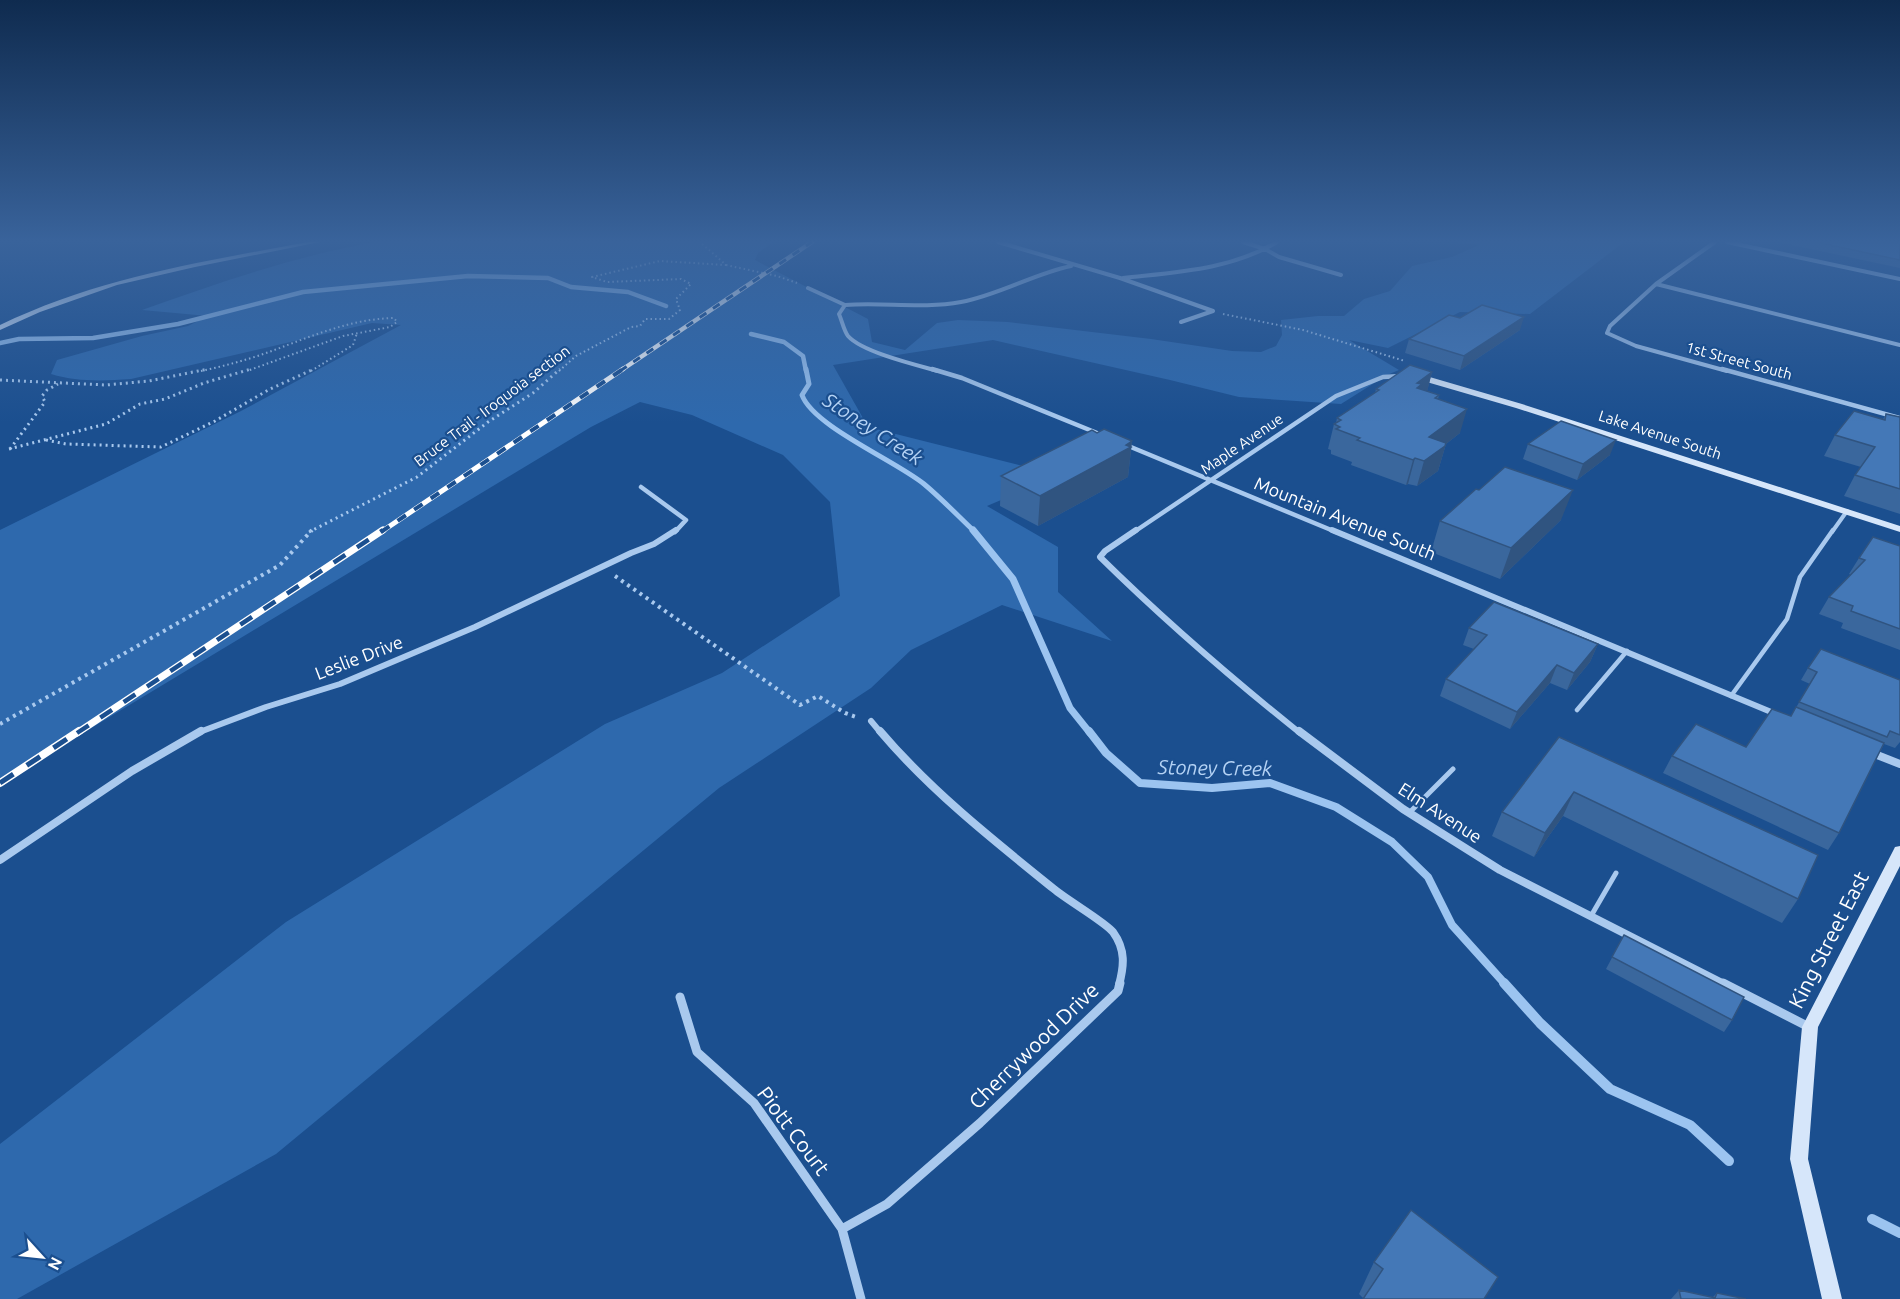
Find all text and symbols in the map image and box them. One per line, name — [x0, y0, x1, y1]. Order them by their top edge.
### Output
street label: 1st Street South — [1684, 338, 1794, 383]
street label: Bruce Trail - Iroquoia section — [411, 342, 573, 470]
water label: Stoney Creek — [818, 387, 928, 470]
street label: Lake Avenue South — [1597, 407, 1724, 462]
street label: Maple Avenue — [1197, 410, 1286, 477]
street label: Mountain Avenue South — [1252, 472, 1439, 564]
street label: Leslie Drive — [312, 631, 405, 683]
water label: Stoney Creek — [1157, 755, 1273, 780]
street label: Elm Avenue — [1395, 778, 1486, 846]
street label: King Street East — [1783, 867, 1873, 1012]
street label: Cherrywood Drive — [964, 977, 1103, 1113]
street label: Piott Court — [753, 1081, 835, 1179]
north arrow — [12, 1227, 72, 1287]
text: N — [45, 1254, 66, 1273]

